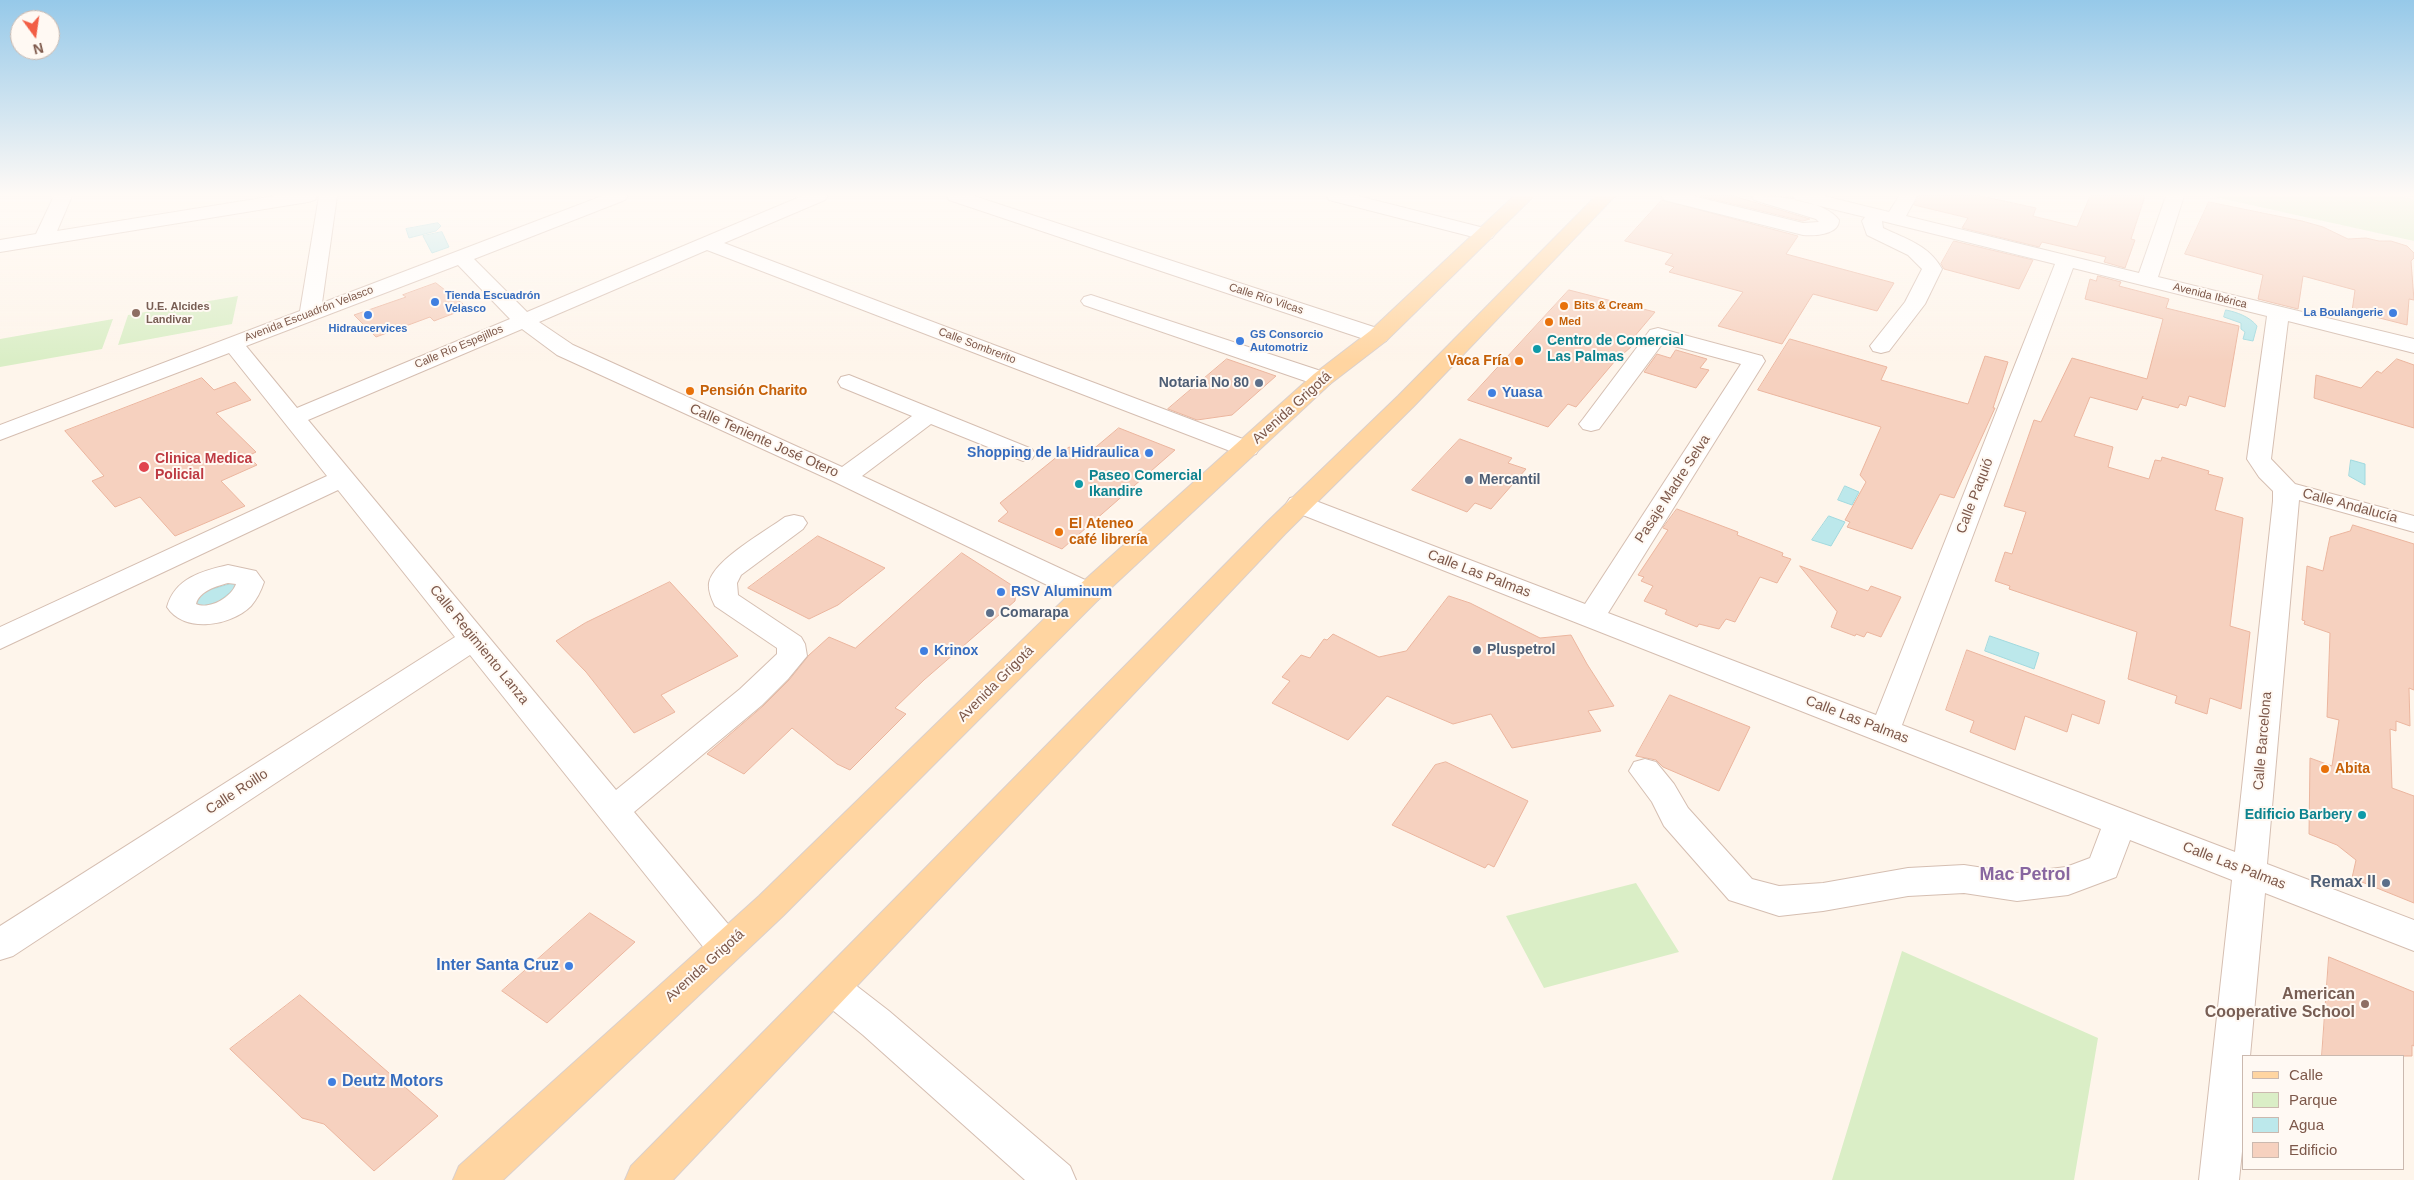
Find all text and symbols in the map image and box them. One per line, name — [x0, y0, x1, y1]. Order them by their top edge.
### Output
north arrow — [10, 10, 60, 60]
text: N — [32, 40, 45, 58]
street label: Avenida Ibérica — [2172, 280, 2248, 312]
street label: Calle Río Vilcas — [1227, 281, 1305, 317]
street label: Avenida Escuadrón Velasco — [243, 283, 375, 345]
place label: Tienda Escuadrón Velasco — [445, 289, 540, 315]
marker: Tienda Escuadrón Velasco — [429, 296, 441, 308]
place label: Bits & Cream — [1574, 299, 1643, 313]
place label: U.E. Alcides Landivar — [146, 300, 210, 326]
marker: Bits & Cream — [1558, 300, 1570, 312]
place label: La Boulangerie — [2304, 306, 2383, 320]
marker: U.E. Alcides Landivar — [130, 307, 142, 319]
marker: La Boulangerie — [2387, 307, 2399, 319]
marker: Hidraucervices — [362, 309, 374, 321]
place label: Med — [1559, 315, 1581, 329]
marker: Med — [1543, 316, 1555, 328]
place label: Hidraucervices — [329, 322, 407, 336]
street label: Calle Río Espejillos — [413, 322, 505, 372]
street label: Calle Sombrerito — [936, 325, 1018, 367]
place label: GS Consorcio Automotriz — [1250, 328, 1323, 354]
place label: Centro de Comercial Las Palmas — [1547, 333, 1684, 366]
marker: GS Consorcio Automotriz — [1234, 335, 1246, 347]
marker: Centro de Comercial Las Palmas — [1531, 343, 1543, 355]
place label: Vaca Fría — [1448, 353, 1509, 369]
marker: Vaca Fría — [1513, 355, 1525, 367]
street label: Avenida Grigotá — [1249, 368, 1335, 448]
place label: Notaria No 80 — [1159, 375, 1249, 391]
marker: Notaria No 80 — [1253, 377, 1265, 389]
place label: Pensión Charito — [700, 383, 807, 399]
marker: Pensión Charito — [684, 385, 696, 397]
place label: Yuasa — [1502, 385, 1542, 401]
marker: Yuasa — [1486, 387, 1498, 399]
street label: Calle Teniente José Otero — [687, 401, 841, 481]
street label: Pasaje Madre Selva — [1632, 432, 1714, 546]
place label: Shopping de la Hidraulica — [967, 445, 1139, 461]
marker: Shopping de la Hidraulica — [1143, 447, 1155, 459]
place label: Clinica Medica Policial — [155, 451, 252, 484]
street label: Calle Paquió — [1953, 456, 1997, 536]
marker: Clinica Medica Policial — [137, 460, 151, 474]
place label: Paseo Comercial Ikandire — [1089, 468, 1202, 501]
place label: Mercantil — [1479, 472, 1540, 488]
marker: Mercantil — [1463, 474, 1475, 486]
marker: Paseo Comercial Ikandire — [1073, 478, 1085, 490]
street label: Calle Andalucía — [2300, 485, 2400, 527]
place label: El Ateneo café librería — [1069, 516, 1148, 548]
marker: El Ateneo café librería — [1053, 526, 1065, 538]
street label: Calle Las Palmas — [1425, 547, 1533, 601]
street label: Calle Regimiento Lanza — [426, 582, 532, 708]
place label: RSV Aluminum — [1011, 584, 1112, 600]
marker: RSV Aluminum — [995, 586, 1007, 598]
place label: Comarapa — [1000, 605, 1068, 621]
marker: Comarapa — [984, 607, 996, 619]
place label: Pluspetrol — [1487, 642, 1555, 658]
place label: Krinox — [934, 643, 978, 659]
street label: Avenida Grigotá — [955, 643, 1037, 725]
marker: Pluspetrol — [1471, 644, 1483, 656]
marker: Krinox — [918, 645, 930, 657]
street label: Calle Barcelona — [2250, 691, 2276, 791]
street label: Calle Las Palmas — [1803, 693, 1911, 747]
place label: Abita — [2335, 761, 2370, 777]
marker: Abita — [2319, 763, 2331, 775]
street label: Calle Roillo — [203, 766, 271, 818]
place label: Edificio Barbery — [2245, 807, 2352, 823]
marker: Edificio Barbery — [2356, 809, 2368, 821]
street label: Calle Las Palmas — [2180, 839, 2288, 893]
district label: Mac Petrol — [1979, 864, 2071, 886]
place label: Remax II — [2310, 873, 2376, 893]
marker: Remax II — [2380, 877, 2392, 889]
street label: Avenida Grigotá — [662, 926, 748, 1006]
place label: Inter Santa Cruz — [436, 956, 559, 976]
marker: Inter Santa Cruz — [563, 960, 575, 972]
place label: American Cooperative School — [2205, 985, 2355, 1023]
marker: American Cooperative School — [2359, 998, 2371, 1010]
legend — [2242, 1055, 2404, 1170]
text: Calle — [2289, 1066, 2323, 1083]
place label: Deutz Motors — [342, 1072, 443, 1092]
marker: Deutz Motors — [326, 1076, 338, 1088]
text: Parque — [2289, 1091, 2337, 1108]
text: Agua — [2289, 1116, 2324, 1133]
text: Edificio — [2289, 1141, 2337, 1158]

